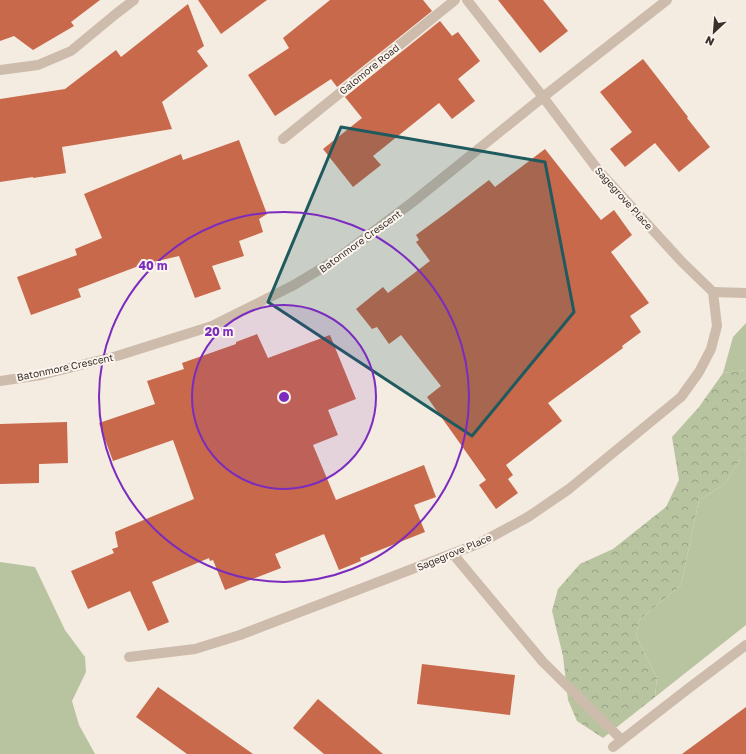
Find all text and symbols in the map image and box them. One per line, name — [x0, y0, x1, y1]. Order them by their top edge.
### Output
north arrow — [694, 12, 734, 52]
text: N — [703, 34, 716, 49]
street label: Galomore Road — [337, 41, 401, 97]
street label: Sagegrove Place — [593, 164, 655, 232]
street label: Batonmore Crescent — [317, 207, 403, 275]
text: 40 m — [139, 258, 167, 273]
text: 20 m — [205, 324, 233, 339]
street label: Batonmore Crescent — [16, 351, 114, 383]
centre of rings — [277, 390, 291, 404]
street label: Sagegrove Place — [415, 531, 493, 573]

